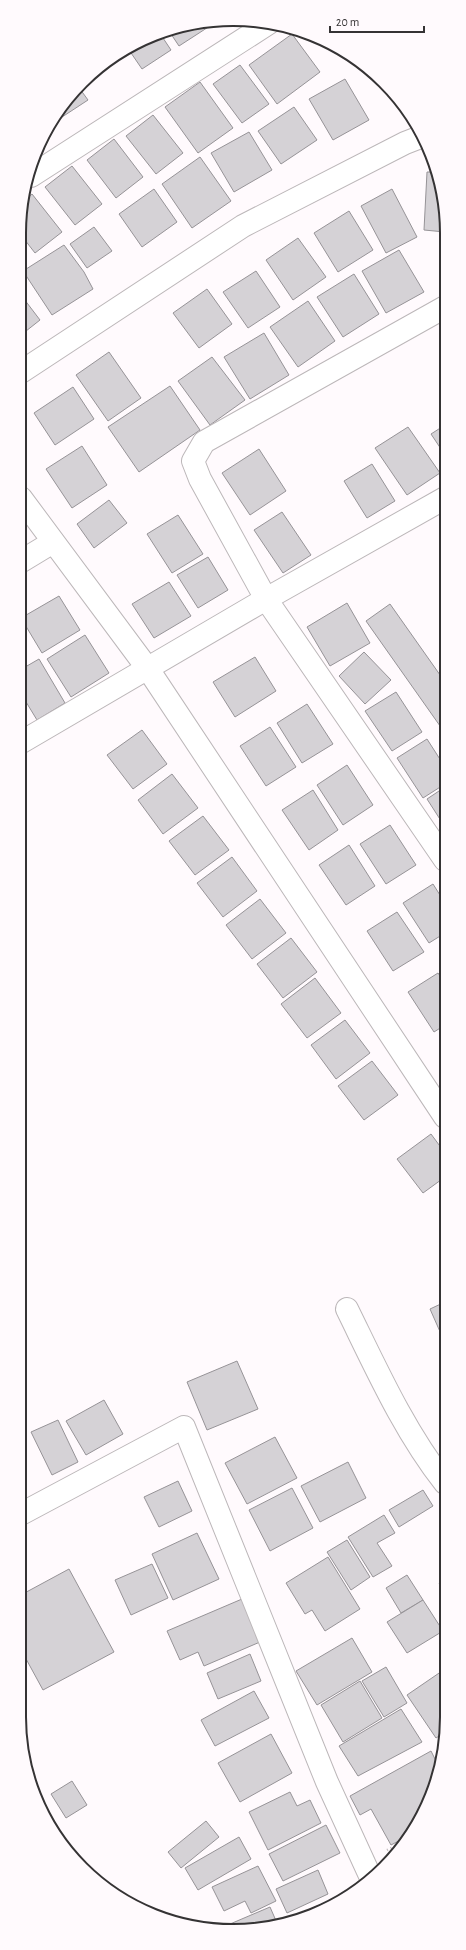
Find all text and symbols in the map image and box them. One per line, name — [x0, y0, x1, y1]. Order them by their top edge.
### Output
scale bar — [330, 8, 424, 34]
text: 20 m — [336, 16, 359, 28]

